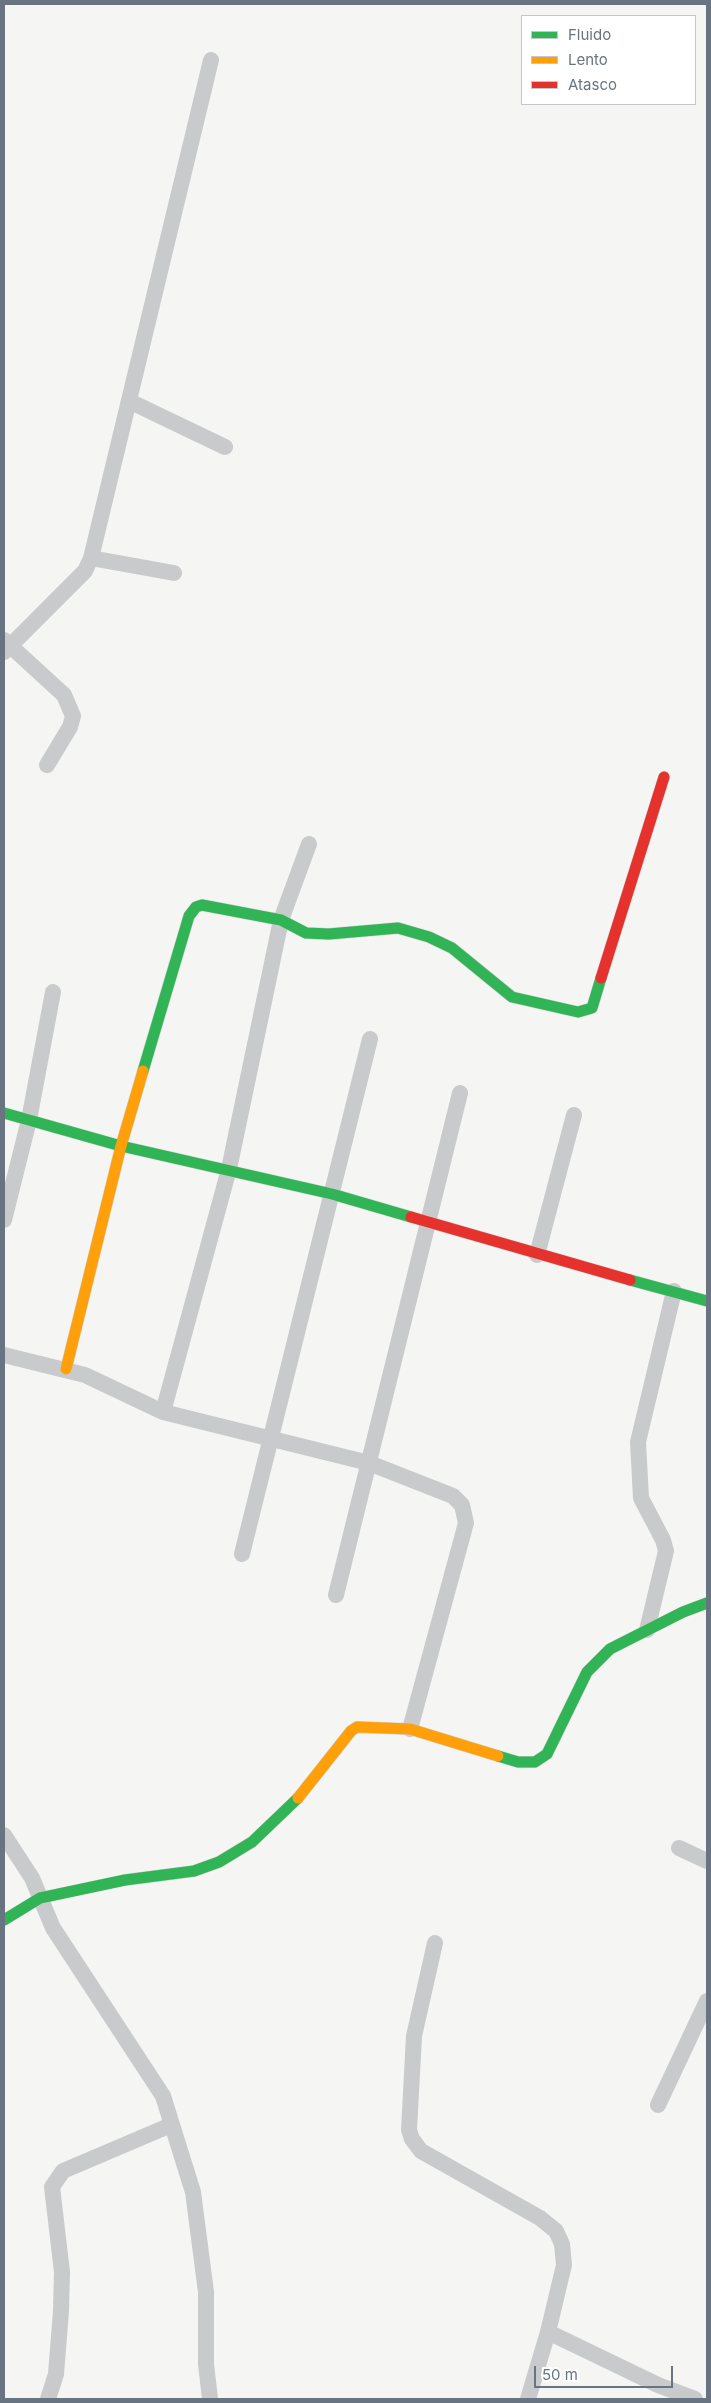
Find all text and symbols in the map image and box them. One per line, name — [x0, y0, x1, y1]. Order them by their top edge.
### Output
legend — [521, 15, 696, 105]
text: Fluido — [568, 25, 611, 44]
text: Lento — [568, 50, 608, 69]
text: Atasco — [568, 75, 617, 94]
scale bar — [536, 2356, 675, 2388]
text: 50 m — [542, 2365, 578, 2384]

